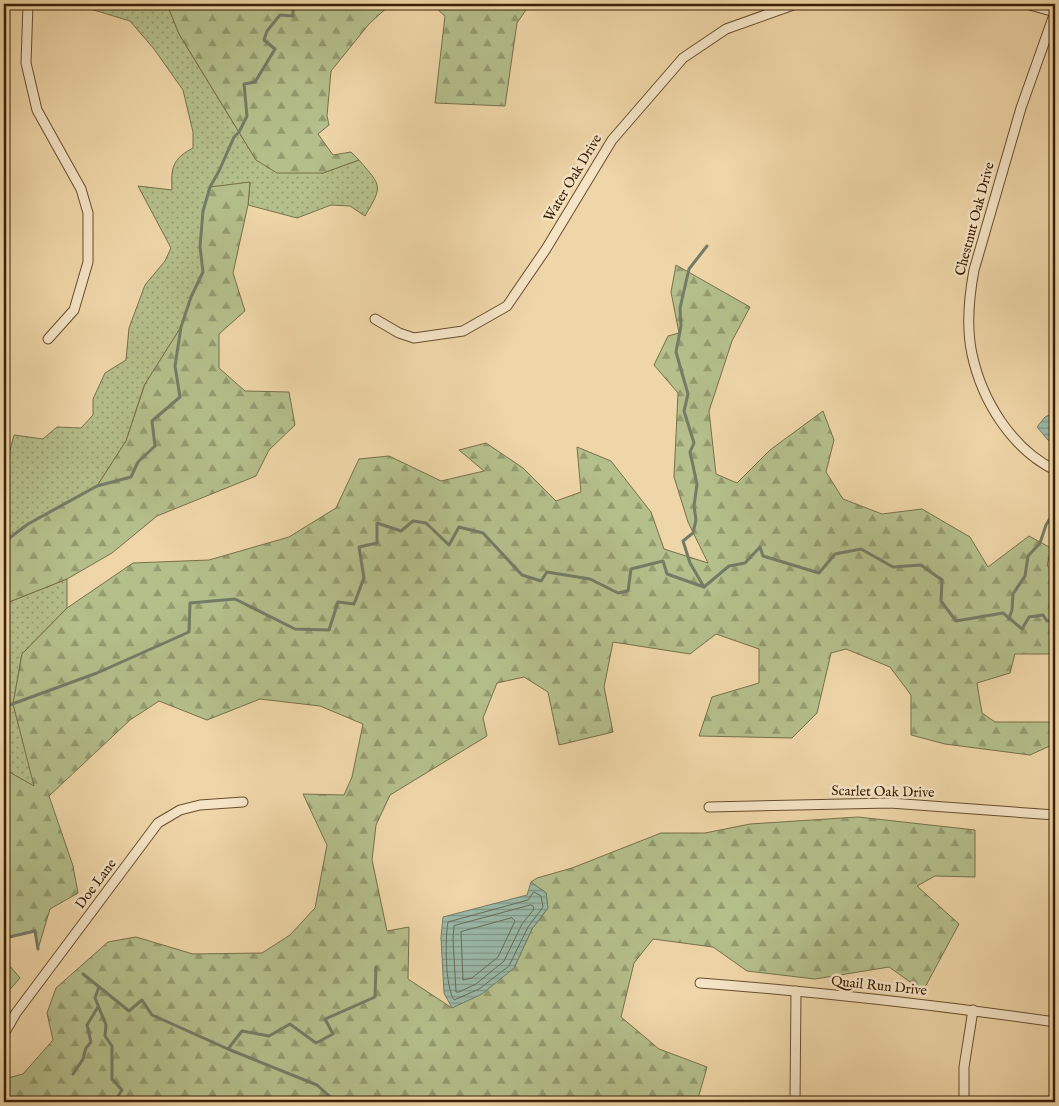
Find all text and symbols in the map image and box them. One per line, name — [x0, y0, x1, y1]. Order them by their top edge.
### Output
street label: Water Oak Drive — [540, 131, 606, 225]
street label: Chestnut Oak Drive — [951, 160, 999, 278]
street label: Scarlet Oak Drive — [831, 782, 935, 802]
street label: Doe Lane — [71, 855, 121, 913]
street label: Quail Run Drive — [830, 972, 928, 1000]

